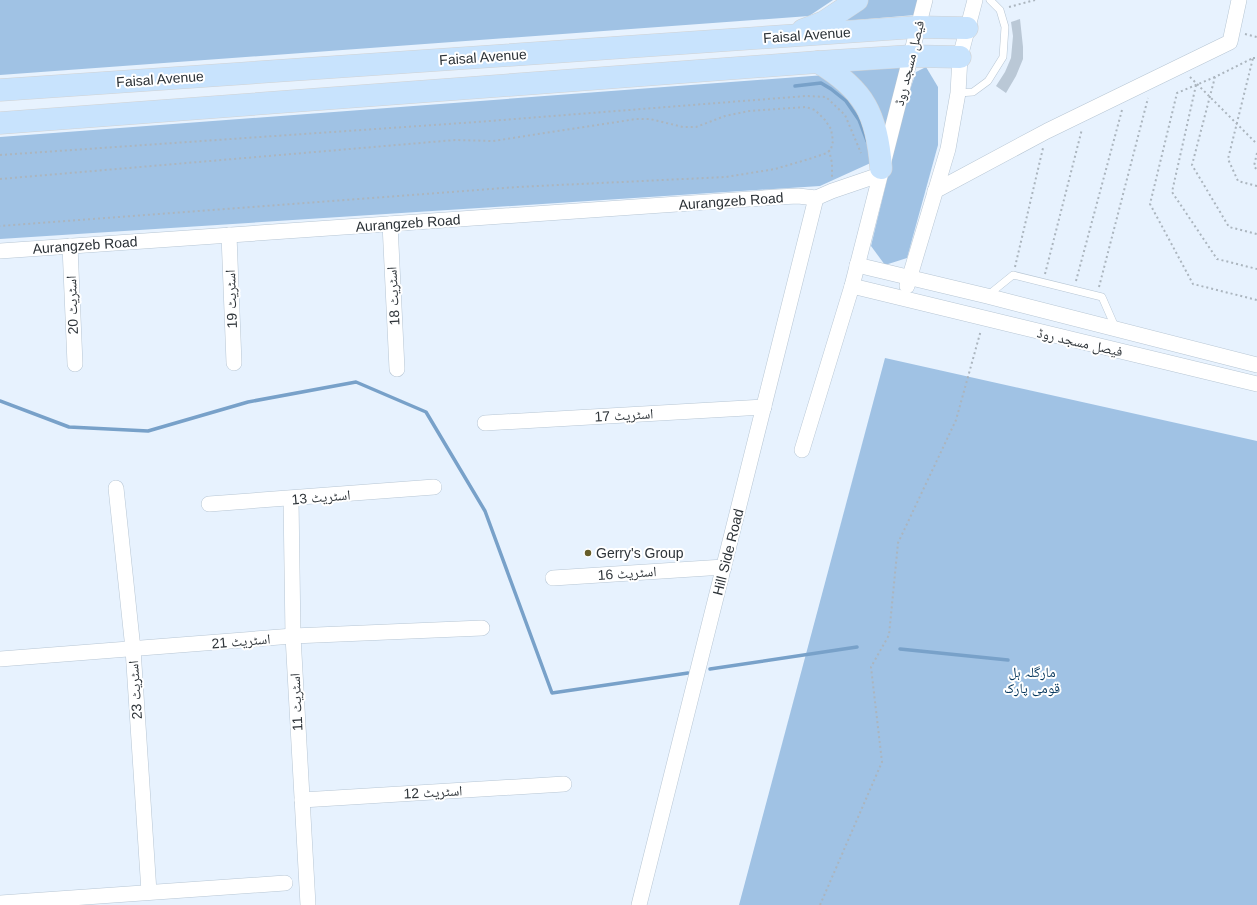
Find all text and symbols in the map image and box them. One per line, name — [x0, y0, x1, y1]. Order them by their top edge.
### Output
street label: فیصل مسجد روڈ — [891, 19, 928, 108]
street label: Faisal Avenue — [763, 24, 852, 46]
street label: Faisal Avenue — [439, 46, 528, 68]
street label: Faisal Avenue — [116, 68, 205, 90]
street label: Aurangzeb Road — [678, 189, 784, 213]
street label: Aurangzeb Road — [355, 211, 461, 235]
street label: Aurangzeb Road — [32, 233, 138, 257]
street label: اسٹریٹ 18 — [383, 266, 404, 326]
street label: اسٹریٹ 19 — [222, 269, 241, 329]
street label: اسٹریٹ 20 — [63, 275, 82, 335]
street label: فیصل مسجد روڈ — [1035, 324, 1124, 361]
street label: اسٹریٹ 17 — [594, 405, 654, 426]
street label: اسٹریٹ 13 — [291, 486, 351, 509]
street label: Hill Side Road — [710, 507, 746, 597]
place label: Gerry's Group — [596, 545, 684, 561]
marker: Gerry's Group — [583, 548, 593, 558]
street label: اسٹریٹ 16 — [597, 563, 657, 584]
street label: اسٹریٹ 21 — [211, 630, 271, 653]
street label: اسٹریٹ 23 — [125, 660, 146, 720]
park label: مارگلہ ہل قومی پارک — [1004, 664, 1060, 697]
street label: اسٹریٹ 11 — [286, 673, 307, 731]
street label: اسٹریٹ 12 — [403, 782, 463, 803]

